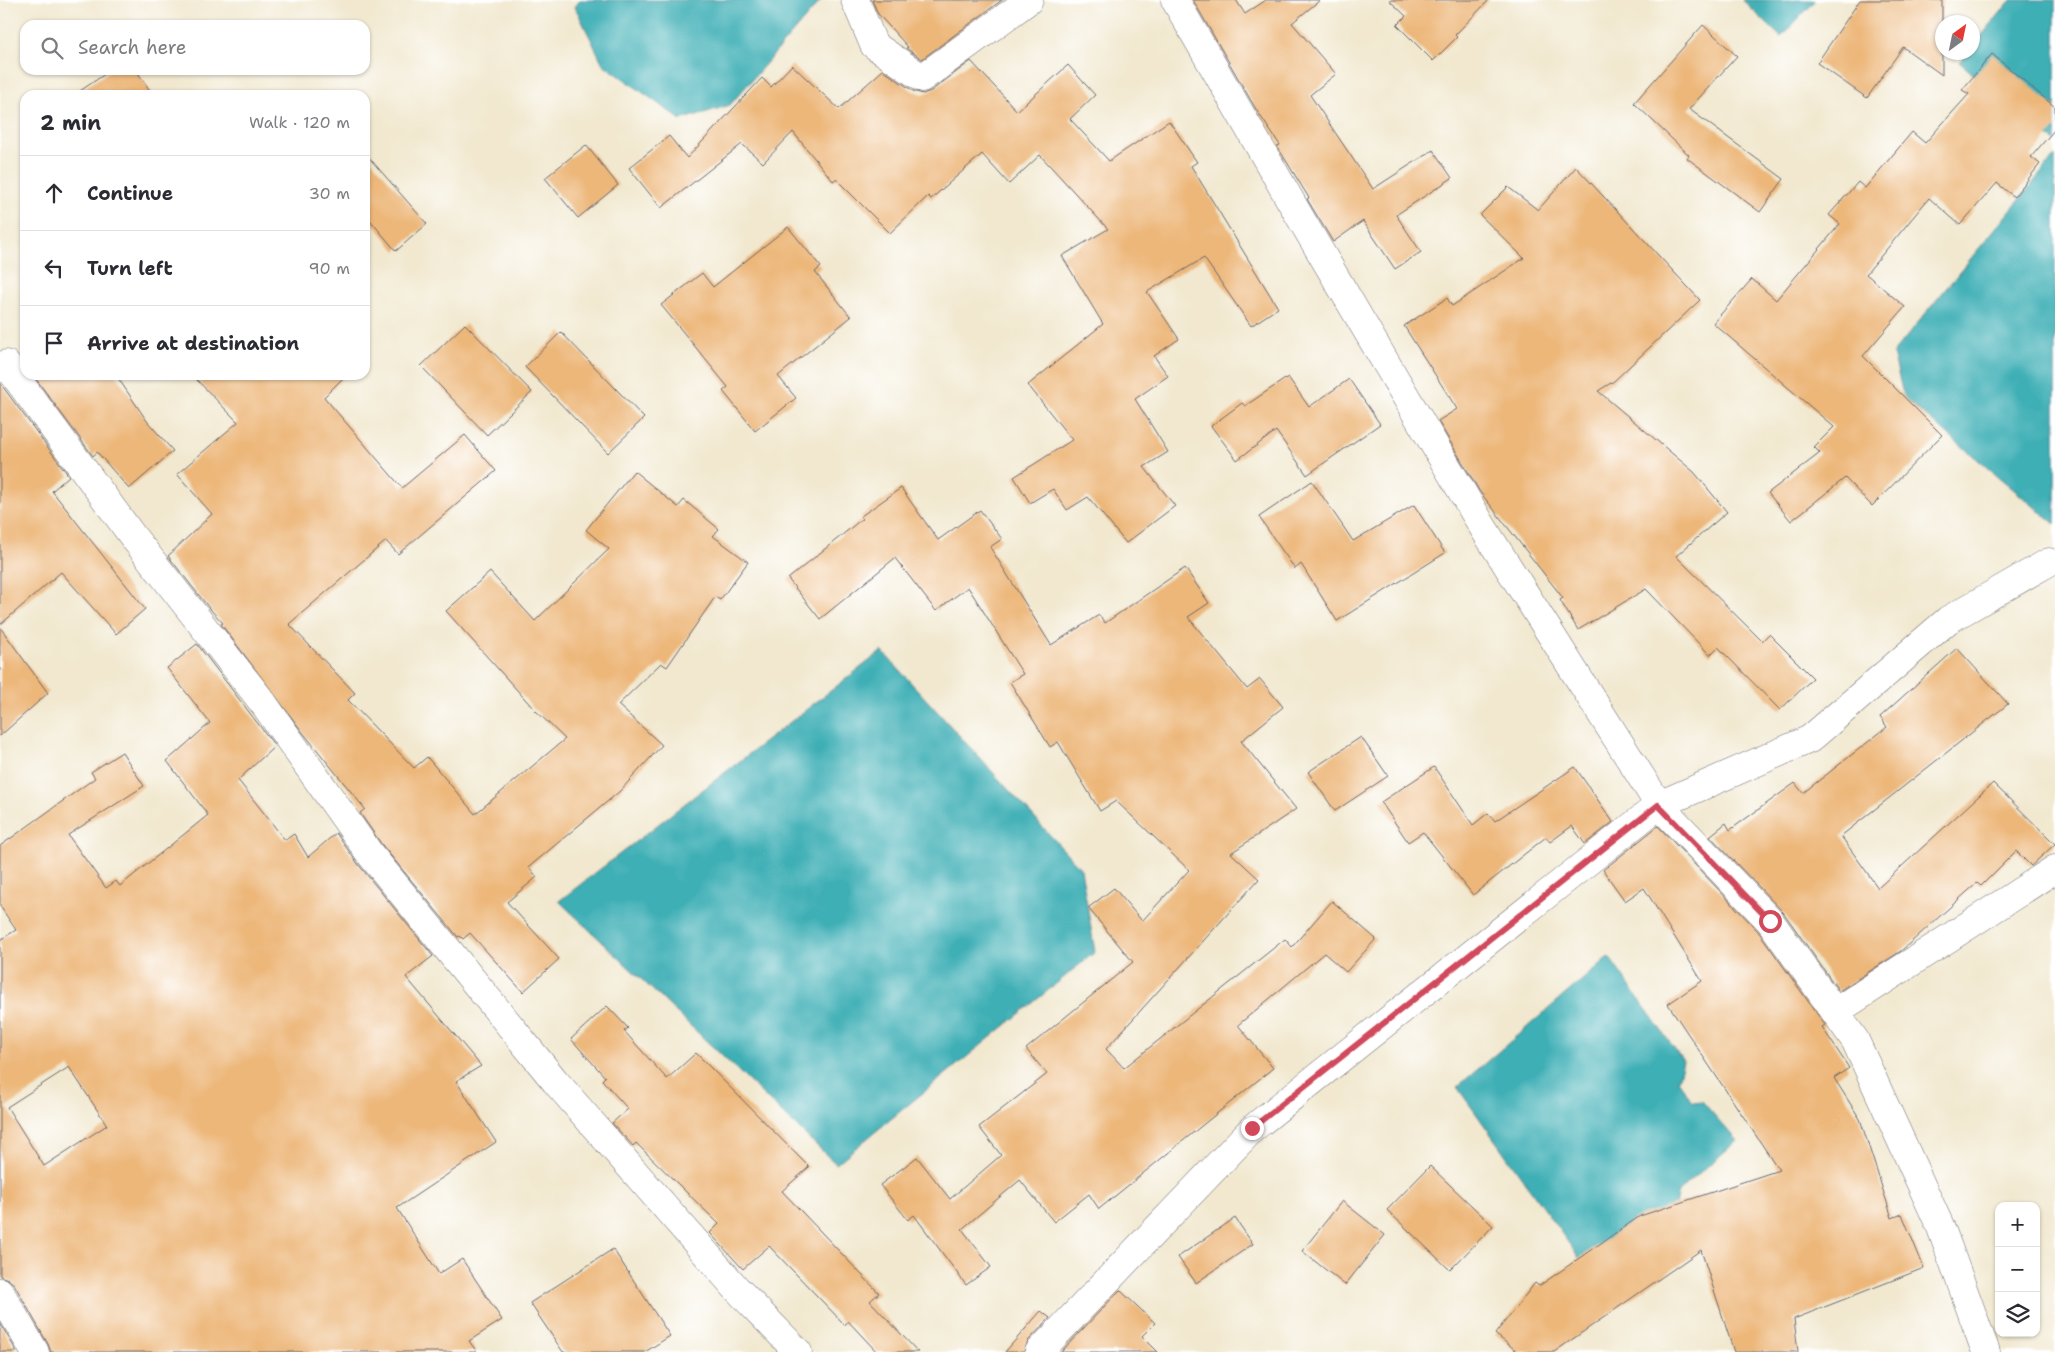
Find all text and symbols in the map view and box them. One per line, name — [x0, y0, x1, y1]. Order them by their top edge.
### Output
north arrow — [1935, 15, 1980, 60]
search box — [20, 20, 370, 75]
icon: search — [38, 34, 66, 62]
text: Search here — [78, 35, 187, 60]
text: 2 min — [40, 109, 101, 137]
text: Walk · 120 m — [249, 112, 350, 133]
icon: ahead — [40, 179, 68, 207]
text: Continue — [87, 181, 173, 206]
text: 30 m — [309, 183, 350, 204]
icon: left — [40, 254, 68, 282]
text: Turn left — [87, 256, 173, 281]
text: 90 m — [309, 258, 350, 279]
icon: arrive — [40, 329, 68, 357]
text: Arrive at destination — [87, 331, 299, 356]
route start — [1759, 910, 1782, 933]
route end — [1241, 1117, 1264, 1140]
map controls — [1995, 1202, 2040, 1337]
button: + — [1995, 1202, 2040, 1247]
button: − — [1995, 1247, 2040, 1292]
button: layers — [1995, 1292, 2040, 1337]

